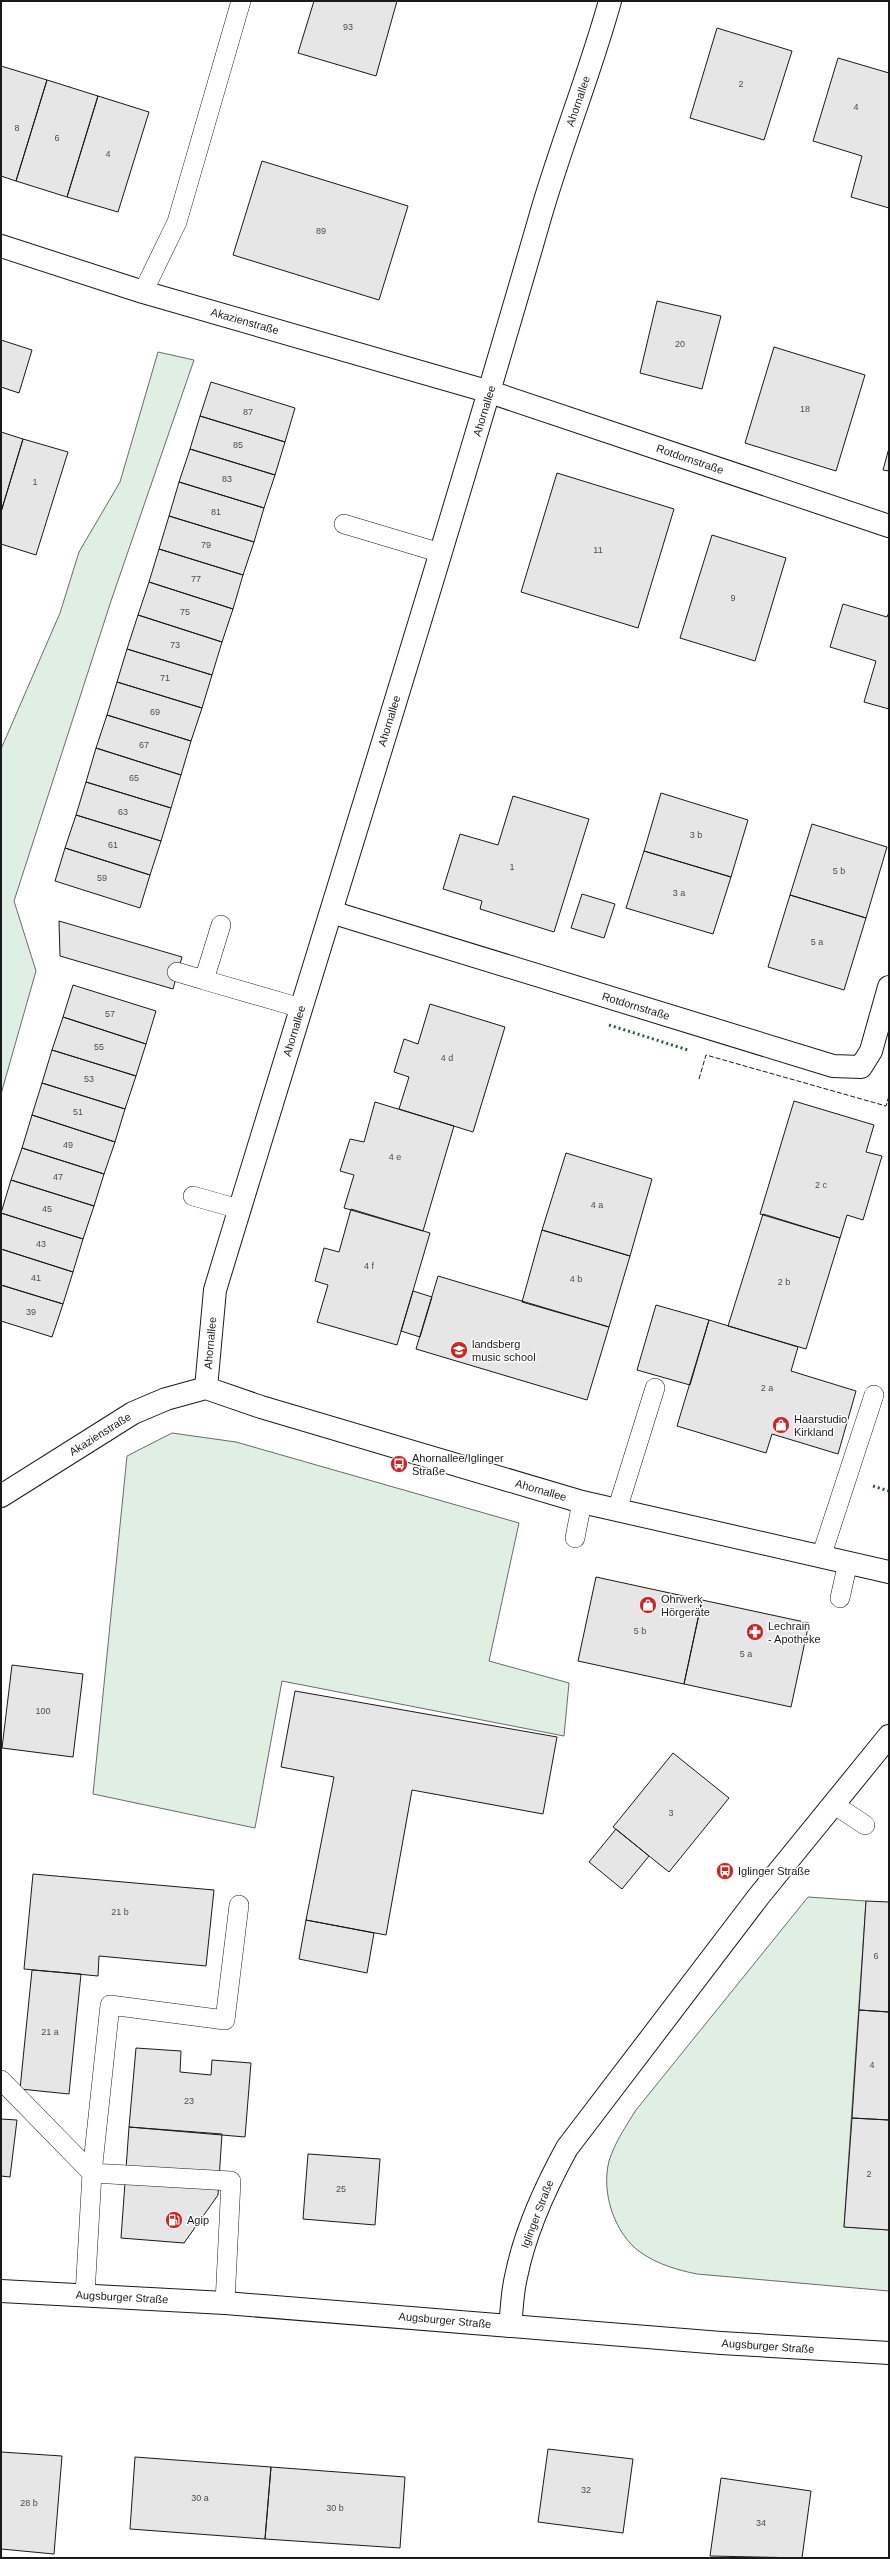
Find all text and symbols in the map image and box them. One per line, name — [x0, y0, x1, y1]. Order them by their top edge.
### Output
house number: 93 — [343, 22, 353, 32]
street label: Ahornallee — [564, 74, 592, 128]
house number: 2 — [738, 79, 744, 89]
house number: 4 — [853, 102, 859, 112]
house number: 8 — [14, 123, 20, 133]
house number: 6 — [54, 133, 60, 143]
house number: 4 — [105, 149, 111, 159]
house number: 89 — [316, 226, 326, 236]
street label: Akazienstraße — [210, 306, 280, 336]
house number: 20 — [675, 339, 685, 349]
street label: Ahornallee — [471, 384, 497, 438]
house number: 18 — [800, 404, 810, 414]
house number: 87 — [243, 407, 253, 417]
house number: 85 — [233, 440, 243, 450]
street label: Rotdornstraße — [655, 442, 725, 476]
house number: 83 — [222, 474, 232, 484]
house number: 1 — [32, 477, 38, 487]
house number: 81 — [211, 507, 221, 517]
house number: 79 — [201, 540, 211, 550]
house number: 11 — [593, 545, 603, 555]
house number: 77 — [191, 574, 201, 584]
house number: 9 — [730, 593, 736, 603]
house number: 75 — [180, 607, 190, 617]
house number: 73 — [170, 640, 180, 650]
house number: 71 — [160, 673, 170, 683]
street label: Ahornallee — [376, 694, 402, 748]
house number: 69 — [150, 707, 160, 717]
house number: 67 — [139, 740, 149, 750]
house number: 65 — [129, 773, 139, 783]
house number: 63 — [118, 807, 128, 817]
house number: 3 b — [690, 830, 702, 840]
house number: 61 — [108, 840, 118, 850]
house number: 1 — [509, 862, 515, 872]
house number: 5 b — [833, 866, 845, 876]
house number: 59 — [97, 873, 107, 883]
house number: 3 a — [673, 888, 685, 898]
house number: 5 a — [811, 937, 823, 947]
street label: Rotdornstraße — [601, 990, 671, 1022]
street label: Ahornallee — [281, 1004, 307, 1058]
house number: 57 — [105, 1009, 115, 1019]
house number: 55 — [94, 1042, 104, 1052]
house number: 4 d — [441, 1053, 453, 1063]
house number: 53 — [84, 1074, 94, 1084]
house number: 51 — [73, 1107, 83, 1117]
house number: 49 — [63, 1140, 73, 1150]
house number: 4 e — [389, 1152, 401, 1162]
house number: 47 — [53, 1172, 63, 1182]
house number: 2 c — [815, 1180, 827, 1190]
house number: 4 a — [591, 1200, 603, 1210]
house number: 45 — [42, 1204, 52, 1214]
house number: 43 — [36, 1239, 46, 1249]
house number: 4 f — [364, 1261, 374, 1271]
house number: 41 — [31, 1273, 41, 1283]
house number: 4 b — [570, 1274, 582, 1284]
house number: 2 b — [778, 1277, 790, 1287]
house number: 39 — [26, 1307, 36, 1317]
street label: Ahornallee — [202, 1316, 218, 1370]
place label: landsberg music school — [472, 1338, 536, 1363]
school or university icon: landsberg music school — [449, 1340, 469, 1360]
house number: 2 a — [761, 1383, 773, 1393]
street label: Akazienstraße — [67, 1410, 133, 1458]
place label: Haarstudio Kirkland — [794, 1413, 847, 1438]
shop icon: Haarstudio Kirkland — [771, 1415, 791, 1435]
place label: Ahornallee/Iglinger Straße — [412, 1452, 504, 1477]
bus stop icon: Ahornallee/Iglinger Straße — [389, 1454, 409, 1474]
street label: Ahornallee — [514, 1477, 568, 1503]
place label: Ohrwerk Hörgeräte — [661, 1593, 710, 1618]
shop icon: Ohrwerk Hörgeräte — [638, 1595, 658, 1615]
place label: Lechrain - Apotheke — [768, 1620, 821, 1645]
pharmacy icon: Lechrain - Apotheke — [745, 1622, 765, 1642]
house number: 5 b — [634, 1626, 646, 1636]
house number: 5 a — [740, 1649, 752, 1659]
house number: 100 — [35, 1706, 51, 1716]
house number: 3 — [668, 1808, 674, 1818]
bus stop icon: Iglinger Straße — [715, 1861, 735, 1881]
place label: Iglinger Straße — [738, 1865, 810, 1877]
house number: 21 b — [111, 1907, 129, 1917]
house number: 6 — [873, 1951, 879, 1961]
house number: 21 a — [41, 2027, 59, 2037]
house number: 4 — [869, 2060, 875, 2070]
house number: 23 — [184, 2096, 194, 2106]
house number: 2 — [866, 2169, 872, 2179]
street label: Iglinger Straße — [518, 2178, 556, 2250]
house number: 25 — [336, 2184, 346, 2194]
fuel station icon: Agip — [164, 2210, 184, 2230]
place label: Agip — [187, 2214, 209, 2226]
street label: Augsburger Straße — [75, 2289, 169, 2305]
street label: Augsburger Straße — [398, 2310, 492, 2330]
street label: Augsburger Straße — [721, 2337, 815, 2355]
house number: 32 — [581, 2485, 591, 2495]
house number: 30 a — [191, 2493, 209, 2503]
house number: 28 b — [20, 2498, 38, 2508]
house number: 30 b — [326, 2503, 344, 2513]
house number: 34 — [756, 2518, 766, 2528]

